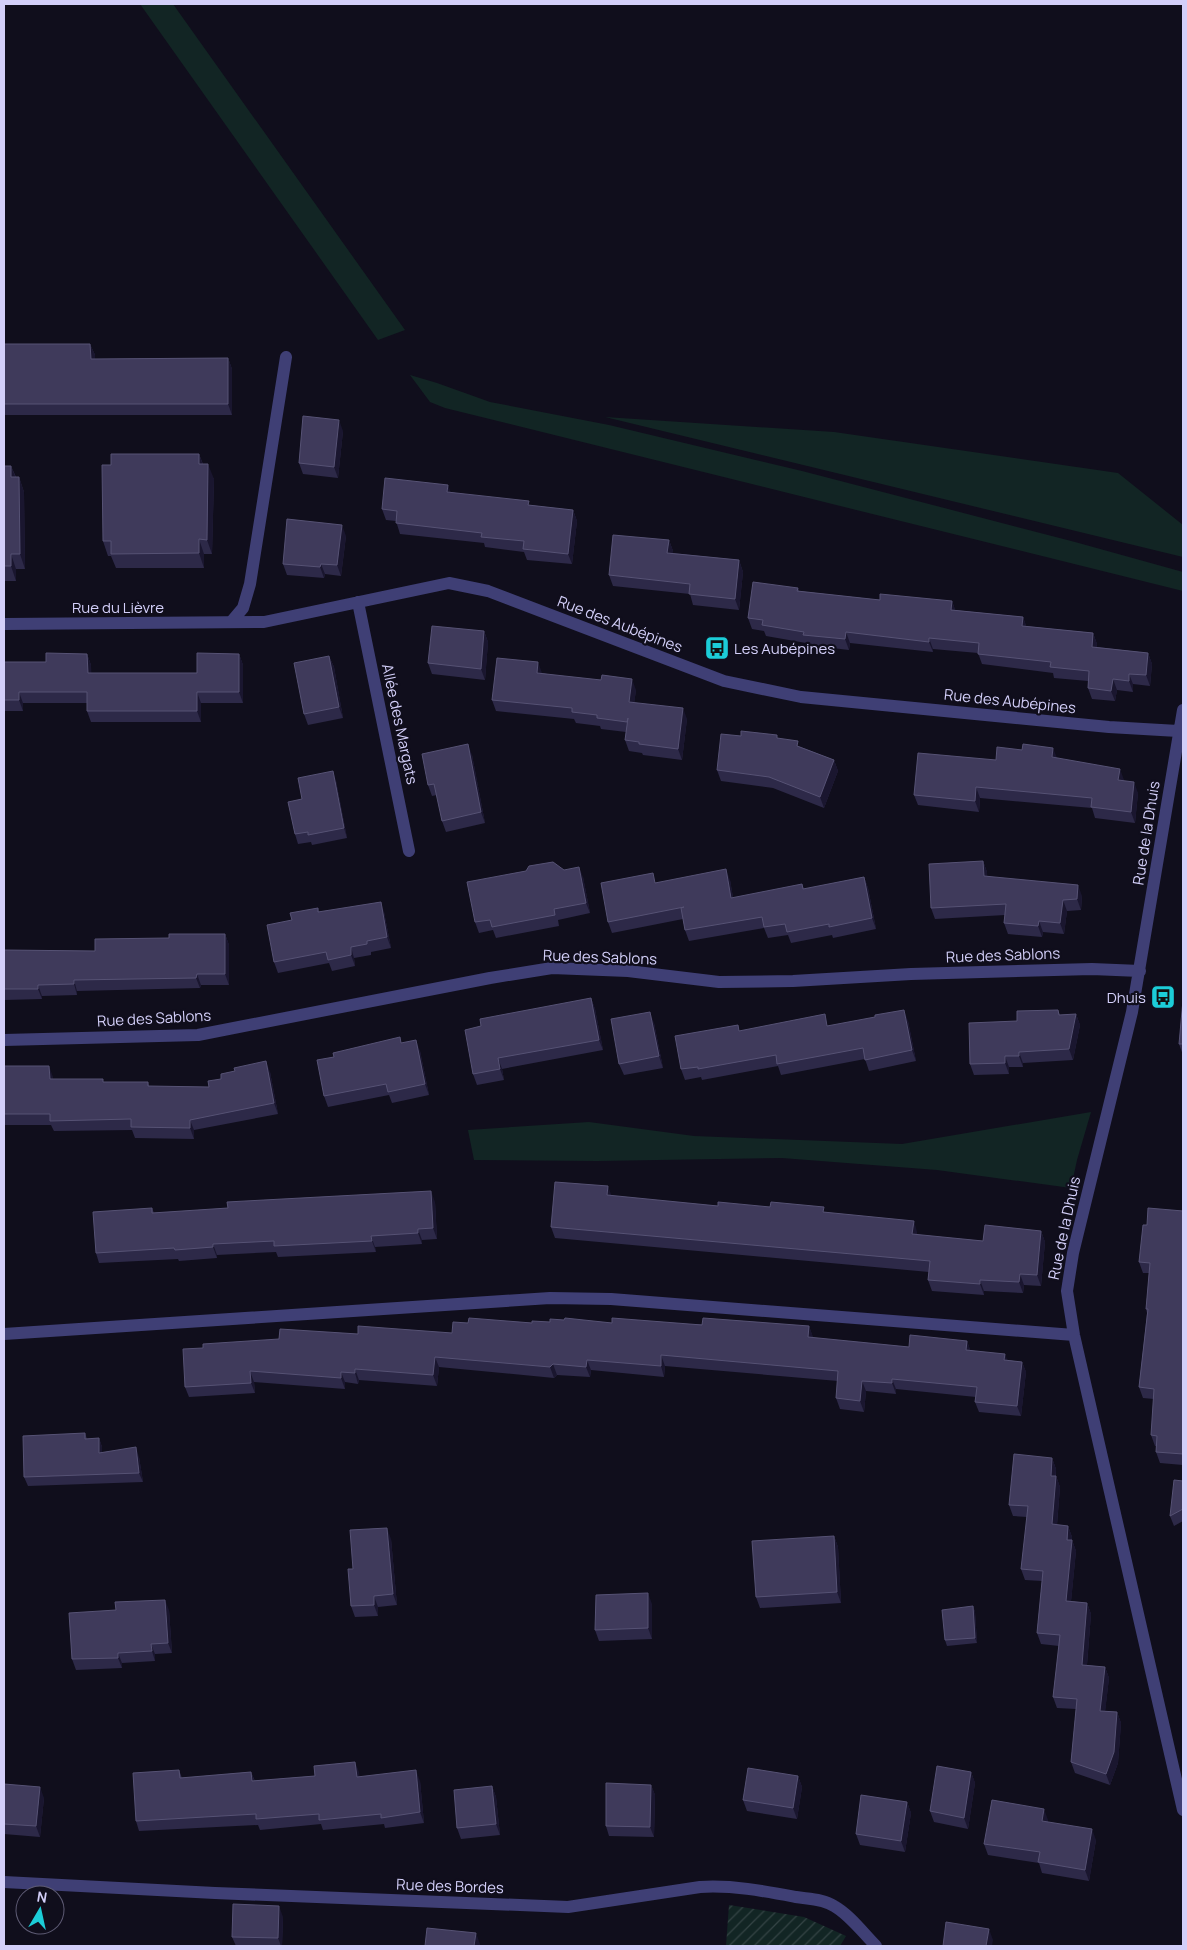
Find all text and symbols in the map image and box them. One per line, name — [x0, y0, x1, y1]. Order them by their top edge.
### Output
street label: Rue des Aubépines — [554, 590, 686, 658]
street label: Rue du Lièvre — [72, 597, 164, 618]
bus stop icon: Les Aubépines — [704, 635, 730, 661]
place label: Les Aubépines — [734, 638, 835, 659]
street label: Allée des Margats — [377, 662, 423, 786]
street label: Rue des Aubépines — [943, 684, 1077, 718]
street label: Rue de la Dhuis — [1127, 779, 1165, 886]
street label: Rue des Sablons — [946, 943, 1061, 967]
street label: Rue des Sablons — [543, 945, 658, 969]
bus stop icon: Dhuis — [1150, 984, 1176, 1010]
place label: Dhuis — [1107, 987, 1146, 1008]
street label: Rue des Sablons — [96, 1005, 212, 1031]
street label: Rue de la Dhuis — [1043, 1174, 1085, 1281]
street label: Rue des Bordes — [396, 1874, 504, 1898]
north arrow — [15, 1885, 65, 1935]
text: N — [36, 1886, 49, 1907]

